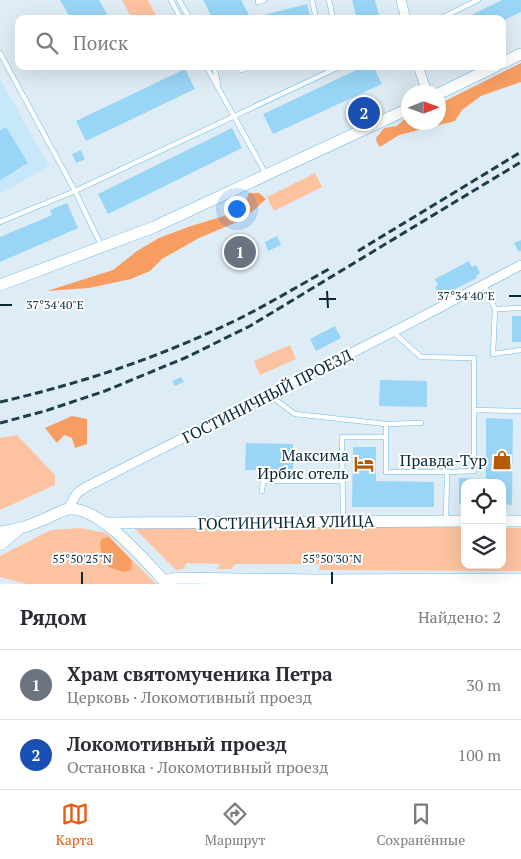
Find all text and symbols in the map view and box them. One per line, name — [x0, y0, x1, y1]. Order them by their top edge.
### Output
search box — [15, 15, 506, 70]
icon: search — [33, 29, 61, 57]
text: Поиск — [73, 30, 128, 55]
north arrow — [401, 85, 446, 130]
pin: 2 — [348, 94, 380, 132]
your location — [224, 196, 250, 222]
pin: 1 — [224, 233, 256, 271]
text: 37°34'40"E — [437, 288, 495, 303]
text: 37°34'40"E — [26, 297, 84, 312]
street label: ГОСТИНИЧНЫЙ ПРОЕЗД — [178, 344, 356, 448]
place label: Максима Ирбис отель — [257, 444, 349, 484]
place label: Правда-Тур — [400, 449, 487, 471]
shop icon: Правда-Тур — [491, 449, 513, 471]
hotel icon: Максима Ирбис отель — [353, 453, 375, 475]
map controls — [461, 479, 506, 569]
button: locate — [461, 479, 506, 524]
street label: ГОСТИНИЧНАЯ УЛИЦА — [198, 509, 374, 535]
button: layers — [461, 524, 506, 569]
text: 55°50'25"N — [52, 551, 112, 566]
text: 55°50'30"N — [302, 551, 362, 566]
text: Рядом — [20, 603, 87, 631]
text: Найдено: 2 — [418, 606, 501, 628]
text: Храм святомученика Петра — [67, 661, 333, 686]
text: 1 — [31, 674, 41, 696]
text: 30 m — [466, 674, 501, 696]
text: Церковь · Локомотивный проезд — [67, 686, 312, 708]
text: Локомотивный проезд — [67, 731, 287, 756]
text: 2 — [31, 744, 41, 766]
text: 100 m — [458, 744, 501, 766]
text: Остановка · Локомотивный проезд — [67, 756, 329, 778]
tab: Карта — [56, 800, 93, 849]
tab: Маршрут — [205, 800, 265, 849]
tab: Сохранённые — [377, 800, 465, 849]

